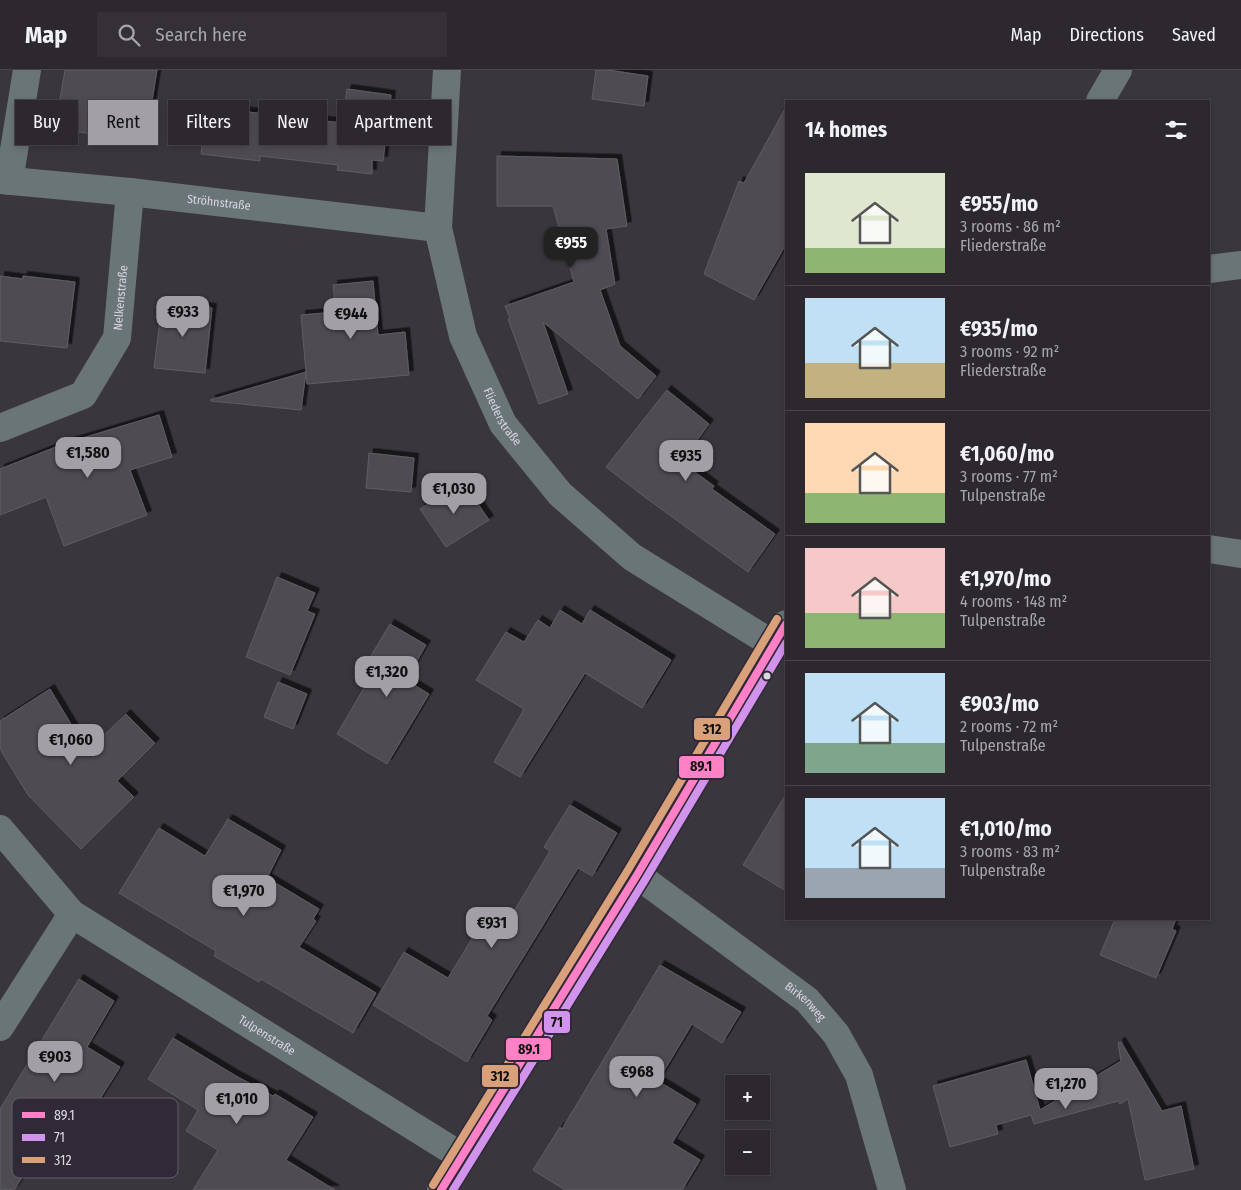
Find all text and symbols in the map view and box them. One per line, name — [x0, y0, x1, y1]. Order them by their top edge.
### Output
search box — [97, 12, 447, 57]
text: Map — [25, 21, 67, 49]
icon: search — [115, 21, 143, 49]
text: Search here — [155, 23, 247, 46]
text: Map — [1010, 24, 1042, 46]
text: Directions — [1070, 24, 1144, 46]
text: Saved — [1172, 24, 1216, 46]
chip: Buy — [15, 100, 78, 145]
chip: Rent — [88, 100, 158, 145]
chip: Filters — [168, 100, 249, 145]
chip: New — [259, 100, 327, 145]
chip: Apartment — [337, 100, 451, 145]
icon: filters — [1162, 116, 1190, 144]
text: 14 homes — [805, 117, 887, 143]
text: €955/mo — [960, 191, 1038, 217]
street label: Ströhnstraße — [186, 192, 251, 213]
icon: home — [845, 193, 905, 253]
text: 3 rooms · 86 m² — [960, 217, 1061, 236]
pin: €955 — [541, 226, 601, 269]
text: €955 — [555, 233, 587, 252]
text: Fliederstraße — [960, 236, 1046, 255]
street label: Nelkenstraße — [111, 265, 130, 331]
pin: €933 — [153, 296, 213, 338]
pin: €944 — [321, 298, 381, 340]
text: €933 — [167, 302, 199, 321]
text: €944 — [335, 304, 367, 323]
text: €935/mo — [960, 316, 1038, 342]
icon: home — [845, 318, 905, 378]
text: 3 rooms · 92 m² — [960, 342, 1059, 361]
text: Fliederstraße — [960, 361, 1046, 380]
street label: Fliederstraße — [480, 385, 525, 448]
pin: €1,580 — [47, 436, 129, 479]
pin: €935 — [656, 440, 716, 482]
text: €1,060/mo — [960, 441, 1054, 467]
text: €1,580 — [66, 443, 110, 462]
icon: home — [845, 443, 905, 503]
text: €935 — [670, 446, 702, 465]
text: 3 rooms · 77 m² — [960, 467, 1058, 486]
pin: €1,030 — [413, 472, 495, 515]
text: €1,030 — [432, 479, 476, 498]
text: Tulpenstraße — [960, 486, 1046, 505]
text: €1,970/mo — [960, 566, 1051, 592]
icon: home — [845, 568, 905, 628]
text: 4 rooms · 148 m² — [960, 592, 1067, 611]
text: Tulpenstraße — [960, 611, 1046, 630]
pin: €1,320 — [346, 656, 428, 698]
text: €1,320 — [366, 662, 408, 681]
unlabelled marker — [762, 671, 772, 681]
text: €903/mo — [960, 691, 1039, 717]
icon: home — [845, 693, 905, 753]
line badge: 312 — [693, 717, 731, 741]
text: 2 rooms · 72 m² — [960, 717, 1058, 736]
text: 312 — [702, 721, 722, 738]
pin: €1,060 — [30, 724, 112, 766]
text: €1,060 — [49, 730, 93, 749]
text: Tulpenstraße — [960, 736, 1046, 755]
line badge: 89.1 — [678, 755, 725, 779]
text: 89.1 — [690, 758, 712, 775]
text: €1,010/mo — [960, 816, 1052, 842]
icon: home — [845, 818, 905, 878]
text: 3 rooms · 83 m² — [960, 842, 1060, 861]
text: Tulpenstraße — [960, 861, 1046, 880]
pin: €1,970 — [203, 874, 285, 917]
text: €1,970 — [223, 881, 265, 900]
pin: €931 — [462, 906, 522, 949]
text: €931 — [477, 913, 507, 932]
street label: Birkenweg — [782, 979, 829, 1024]
line badge: 71 — [543, 1010, 571, 1034]
street label: Tulpenstraße — [236, 1012, 298, 1058]
text: 71 — [551, 1014, 563, 1031]
line badge: 89.1 — [505, 1037, 552, 1061]
pin: €903 — [25, 1040, 85, 1083]
text: 89.1 — [518, 1041, 540, 1058]
text: €903 — [39, 1047, 71, 1066]
pin: €968 — [607, 1056, 667, 1098]
text: €968 — [620, 1062, 654, 1081]
line badge: 312 — [481, 1064, 519, 1088]
text: 312 — [490, 1068, 510, 1085]
pin: €1,270 — [1025, 1068, 1107, 1110]
text: €1,270 — [1045, 1074, 1087, 1093]
map controls — [725, 1075, 770, 1175]
button: + — [725, 1075, 770, 1120]
pin: €1,010 — [196, 1082, 278, 1125]
text: €1,010 — [216, 1089, 258, 1108]
legend — [12, 1098, 178, 1178]
text: 89.1 — [54, 1107, 75, 1124]
text: 71 — [54, 1129, 65, 1146]
button: − — [725, 1130, 770, 1175]
text: 312 — [54, 1152, 72, 1169]

